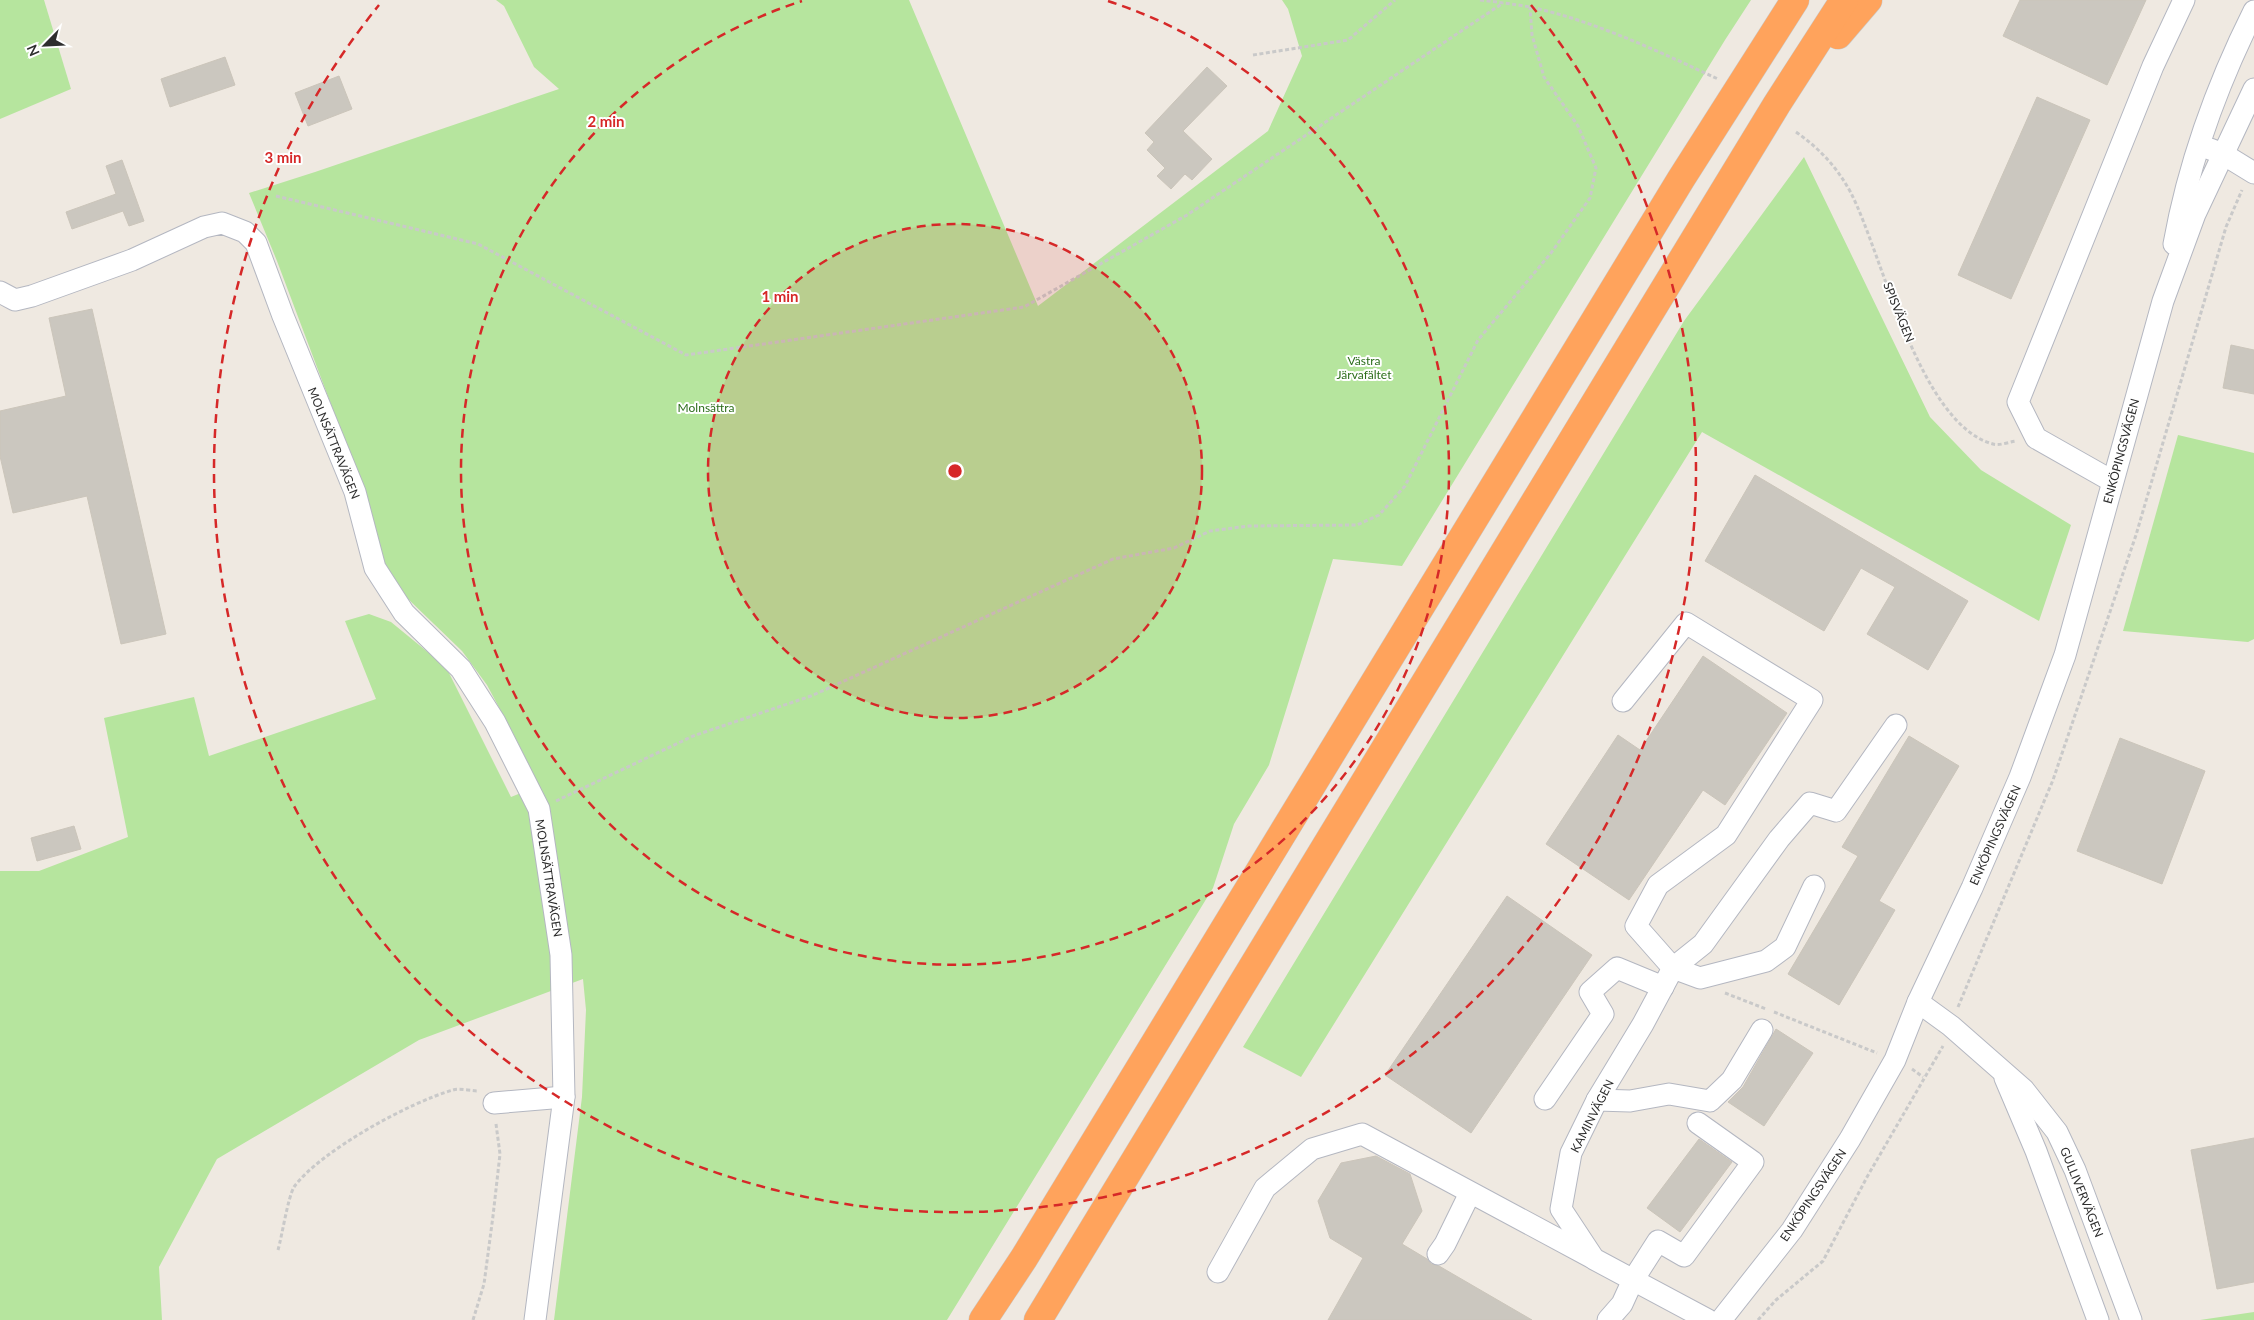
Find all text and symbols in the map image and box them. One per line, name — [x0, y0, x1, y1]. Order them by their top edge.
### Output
north arrow — [20, 20, 70, 70]
text: N — [23, 42, 43, 59]
text: 2 min — [587, 112, 625, 130]
text: 3 min — [264, 148, 302, 166]
street label: SPISVÄGEN — [1880, 280, 1918, 344]
text: 1 min — [761, 287, 799, 305]
park label: Västra Järvafältet — [1337, 353, 1392, 382]
street label: MOLNSÄTTRAVÄGEN — [305, 385, 363, 501]
street label: ENKÖPINGSVÄGEN — [2100, 397, 2142, 505]
park label: Molnsättra — [678, 400, 734, 415]
centre of rings — [946, 462, 964, 480]
street label: ENKÖPINGSVÄGEN — [1966, 783, 2024, 887]
street label: MOLNSÄTTRAVÄGEN — [532, 818, 566, 938]
street label: KAMINVÄGEN — [1567, 1077, 1617, 1155]
street label: GULLIVERVÄGEN — [2057, 1145, 2107, 1239]
street label: ENKÖPINGSVÄGEN — [1777, 1146, 1849, 1244]

